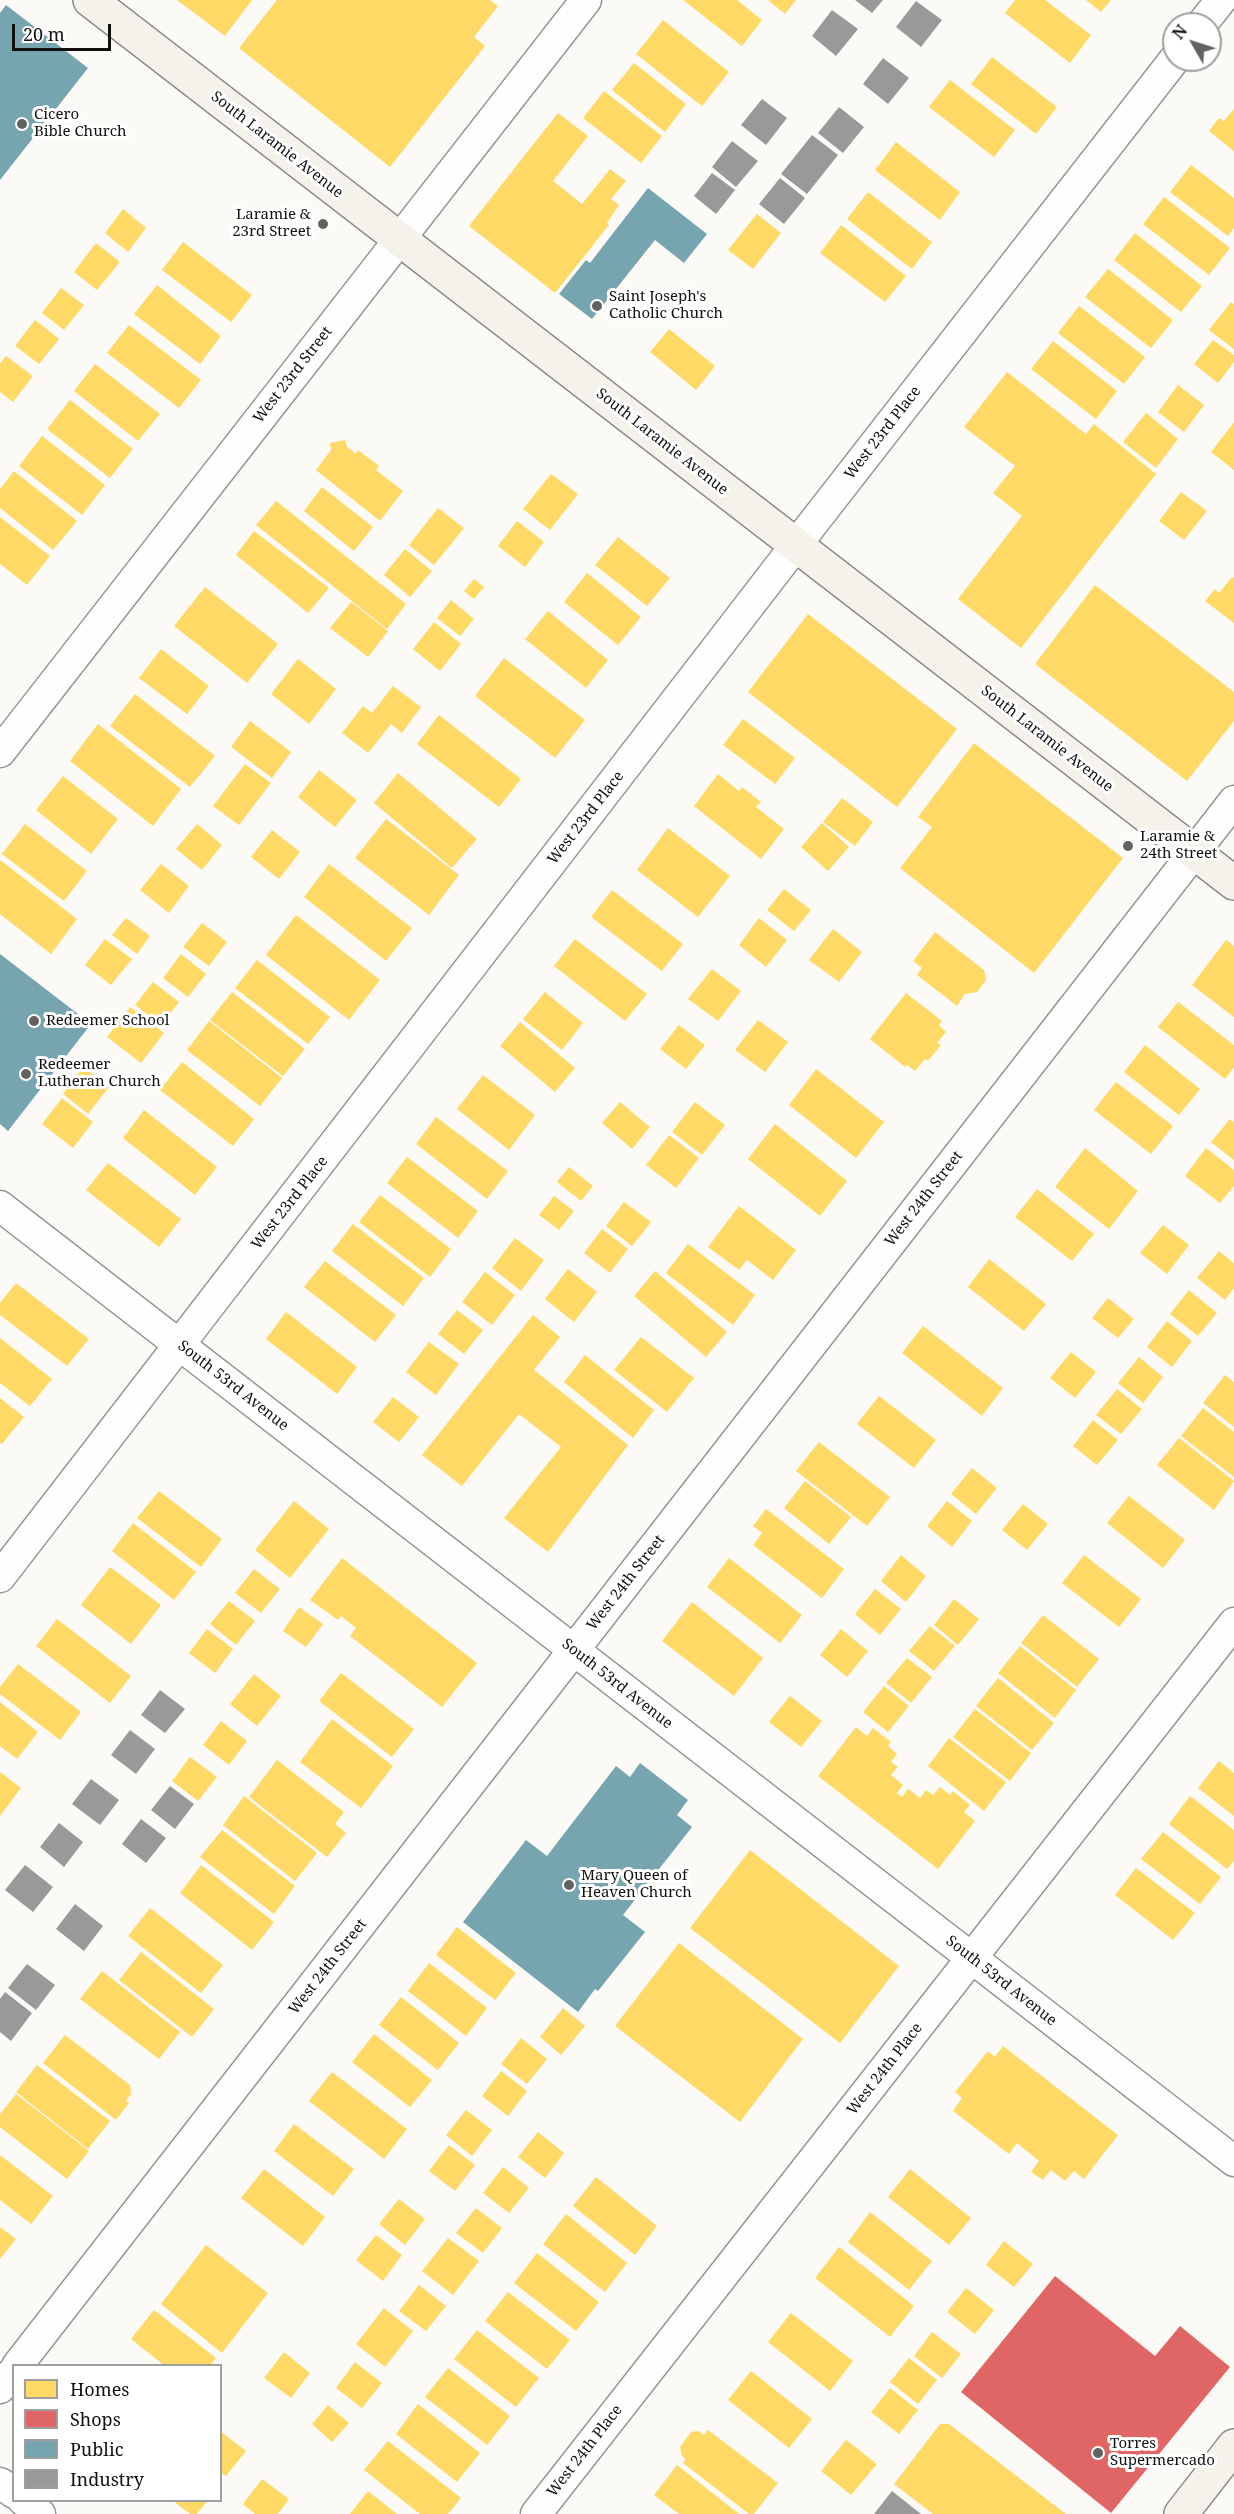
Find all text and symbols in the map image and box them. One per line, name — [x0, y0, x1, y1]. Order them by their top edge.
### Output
scale bar — [15, 12, 114, 50]
north arrow — [1162, 12, 1222, 72]
text: N — [1167, 20, 1192, 44]
text: 20 m — [23, 22, 65, 46]
street label: South Laramie Avenue — [207, 88, 347, 202]
place label: Cicero Bible Church — [34, 106, 127, 141]
marker: Cicero Bible Church — [15, 117, 29, 131]
place label: Laramie & 23rd Street — [232, 206, 311, 241]
marker: Laramie & 23rd Street — [316, 217, 330, 231]
place label: Saint Joseph's Catholic Church — [609, 288, 723, 323]
marker: Saint Joseph's Catholic Church — [590, 299, 604, 313]
street label: West 23rd Street — [250, 323, 336, 427]
street label: West 23rd Place — [841, 383, 925, 483]
street label: South Laramie Avenue — [592, 385, 732, 499]
street label: South Laramie Avenue — [977, 682, 1117, 796]
street label: West 23rd Place — [544, 768, 628, 868]
place label: Laramie & 24th Street — [1140, 828, 1217, 863]
marker: Laramie & 24th Street — [1121, 839, 1135, 853]
place label: Redeemer School — [46, 1012, 169, 1030]
marker: Redeemer School — [27, 1014, 41, 1028]
place label: Redeemer Lutheran Church — [38, 1056, 161, 1091]
marker: Redeemer Lutheran Church — [19, 1067, 33, 1081]
street label: West 24th Street — [881, 1148, 967, 1250]
street label: West 23rd Place — [248, 1153, 332, 1253]
street label: South 53rd Avenue — [174, 1337, 292, 1435]
street label: West 24th Street — [583, 1532, 669, 1634]
street label: South 53rd Avenue — [558, 1635, 676, 1733]
place label: Mary Queen of Heaven Church — [581, 1867, 692, 1902]
marker: Mary Queen of Heaven Church — [562, 1878, 576, 1892]
street label: West 24th Street — [285, 1916, 371, 2018]
street label: South 53rd Avenue — [942, 1932, 1060, 2030]
street label: West 24th Place — [843, 2019, 927, 2119]
legend — [12, 2364, 222, 2502]
text: Homes — [70, 2377, 129, 2401]
street label: West 24th Place — [543, 2401, 627, 2501]
text: Shops — [70, 2407, 121, 2431]
place label: Torres Supermercado — [1110, 2435, 1215, 2470]
text: Public — [70, 2437, 124, 2461]
marker: Torres Supermercado — [1091, 2446, 1105, 2460]
text: Industry — [70, 2467, 144, 2491]

